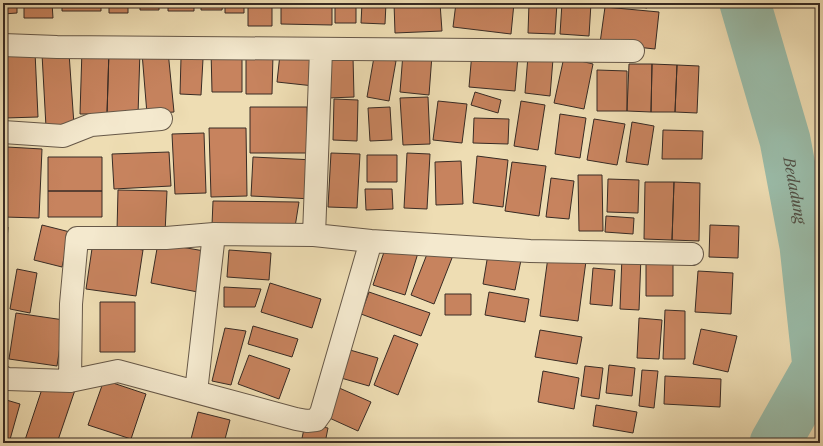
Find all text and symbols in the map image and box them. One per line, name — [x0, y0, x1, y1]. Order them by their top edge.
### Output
water label: Bedadung — [779, 154, 811, 227]

